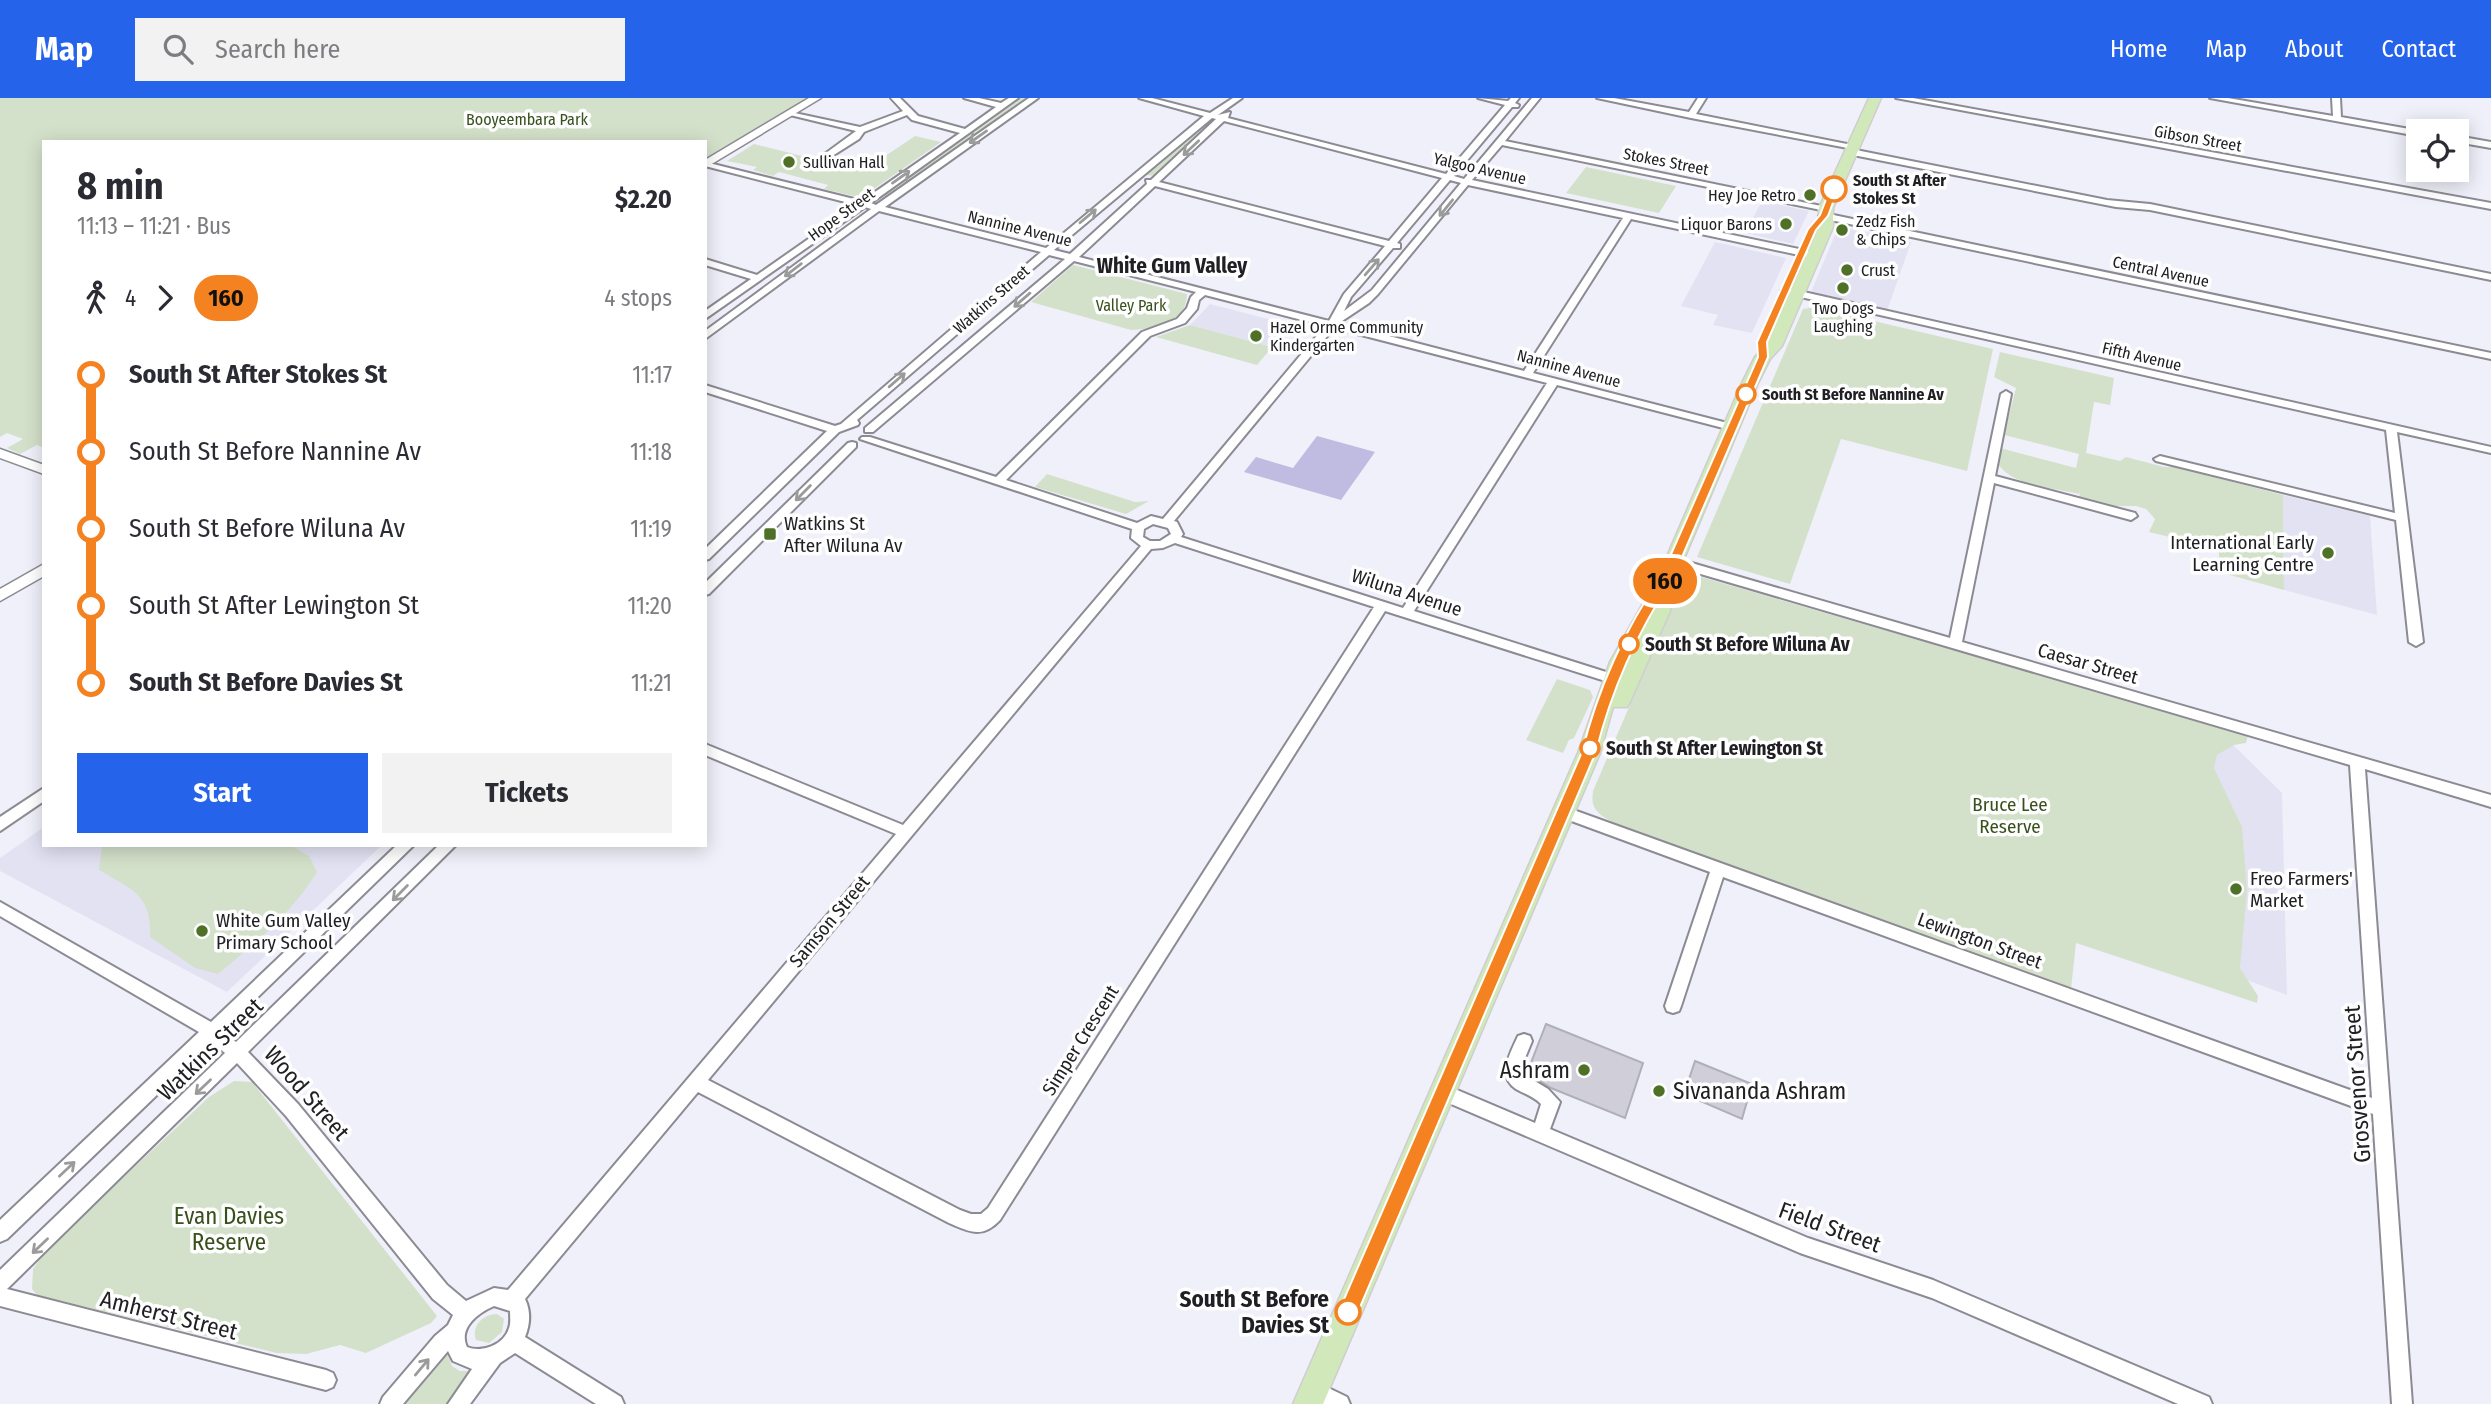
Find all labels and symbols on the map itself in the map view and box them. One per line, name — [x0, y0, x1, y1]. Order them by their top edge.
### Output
park label: Booyeembara Park — [466, 110, 589, 129]
street label: Gibson Street — [2153, 121, 2244, 156]
one-way arrow — [969, 130, 988, 144]
one-way arrow — [1183, 140, 1200, 157]
street label: Stokes Street — [1622, 144, 1711, 179]
street label: Yalgoo Avenue — [1432, 149, 1528, 188]
place label: Sullivan Hall — [803, 153, 885, 172]
marker: Sullivan Hall — [781, 154, 797, 170]
one-way arrow — [891, 170, 910, 184]
place label: South St After Stokes St — [1853, 171, 1946, 208]
marker: South St After Stokes St — [1821, 176, 1847, 202]
street label: Hope Street — [804, 183, 879, 245]
place label: Hey Joe Retro — [1708, 186, 1796, 205]
marker: Hey Joe Retro — [1802, 187, 1818, 203]
one-way arrow — [1438, 199, 1454, 217]
street label: Nannine Avenue — [966, 206, 1074, 251]
one-way arrow — [1079, 208, 1097, 224]
place label: Zedz Fish & Chips — [1856, 212, 1916, 249]
place label: Liquor Barons — [1681, 215, 1772, 234]
marker: Liquor Barons — [1778, 216, 1794, 232]
marker: Zedz Fish & Chips — [1834, 222, 1850, 238]
street label: Central Avenue — [2111, 252, 2211, 291]
district label: White Gum Valley — [1097, 253, 1248, 279]
one-way arrow — [1364, 258, 1380, 276]
street label: Watkins Street — [949, 261, 1034, 338]
place label: Crust — [1861, 261, 1896, 280]
marker: Crust — [1839, 262, 1855, 278]
one-way arrow — [784, 263, 803, 278]
marker: Two Dogs Laughing — [1835, 280, 1851, 296]
one-way arrow — [1013, 291, 1031, 307]
park label: Valley Park — [1096, 296, 1167, 315]
place label: Two Dogs Laughing — [1812, 299, 1874, 336]
place label: Hazel Orme Community Kindergarten — [1270, 318, 1424, 355]
marker: Hazel Orme Community Kindergarten — [1248, 328, 1264, 344]
street label: Fifth Avenue — [2100, 338, 2184, 375]
street label: Nannine Avenue — [1515, 346, 1623, 391]
one-way arrow — [888, 372, 906, 388]
marker: South St Before Nannine Av — [1736, 384, 1756, 404]
place label: South St Before Nannine Av — [1762, 385, 1944, 404]
one-way arrow — [795, 485, 812, 502]
place label: Watkins St After Wiluna Av — [784, 512, 903, 557]
marker: Watkins St After Wiluna Av — [762, 526, 778, 542]
place label: International Early Learning Centre — [2170, 531, 2315, 576]
marker: International Early Learning Centre — [2320, 545, 2336, 561]
line badge: 160 — [1625, 558, 1705, 604]
street label: Wiluna Avenue — [1349, 564, 1465, 621]
place label: South St Before Wiluna Av — [1645, 633, 1851, 656]
marker: South St Before Wiluna Av — [1619, 634, 1639, 654]
street label: Caesar Street — [2035, 638, 2141, 689]
place label: South St After Lewington St — [1606, 737, 1823, 760]
marker: South St After Lewington St — [1580, 738, 1600, 758]
park label: Bruce Lee Reserve — [1972, 793, 2048, 838]
place label: Freo Farmers' Market — [2250, 867, 2353, 912]
street label: Samson Street — [784, 870, 875, 972]
marker: Freo Farmers' Market — [2228, 881, 2244, 897]
one-way arrow — [392, 885, 409, 902]
street label: Lewington Street — [1914, 907, 2046, 974]
place label: White Gum Valley Primary School — [216, 909, 351, 954]
marker: White Gum Valley Primary School — [194, 923, 210, 939]
street label: Simper Crescent — [1037, 980, 1124, 1100]
street label: Watkins Street — [151, 991, 269, 1106]
street label: Grosvenor Street — [2337, 1004, 2376, 1164]
street label: Wood Street — [259, 1040, 356, 1146]
place label: Ashram — [1500, 1056, 1570, 1084]
marker: Ashram — [1576, 1062, 1592, 1078]
place label: Sivananda Ashram — [1673, 1077, 1846, 1105]
one-way arrow — [195, 1079, 212, 1096]
marker: Sivananda Ashram — [1651, 1083, 1667, 1099]
one-way arrow — [58, 1161, 75, 1178]
street label: Field Street — [1775, 1196, 1885, 1259]
park label: Evan Davies Reserve — [174, 1202, 284, 1256]
one-way arrow — [32, 1237, 49, 1254]
street label: Amherst Street — [98, 1284, 241, 1346]
place label: South St Before Davies St — [1180, 1285, 1330, 1339]
marker: South St Before Davies St — [1335, 1299, 1361, 1325]
one-way arrow — [414, 1358, 430, 1376]

